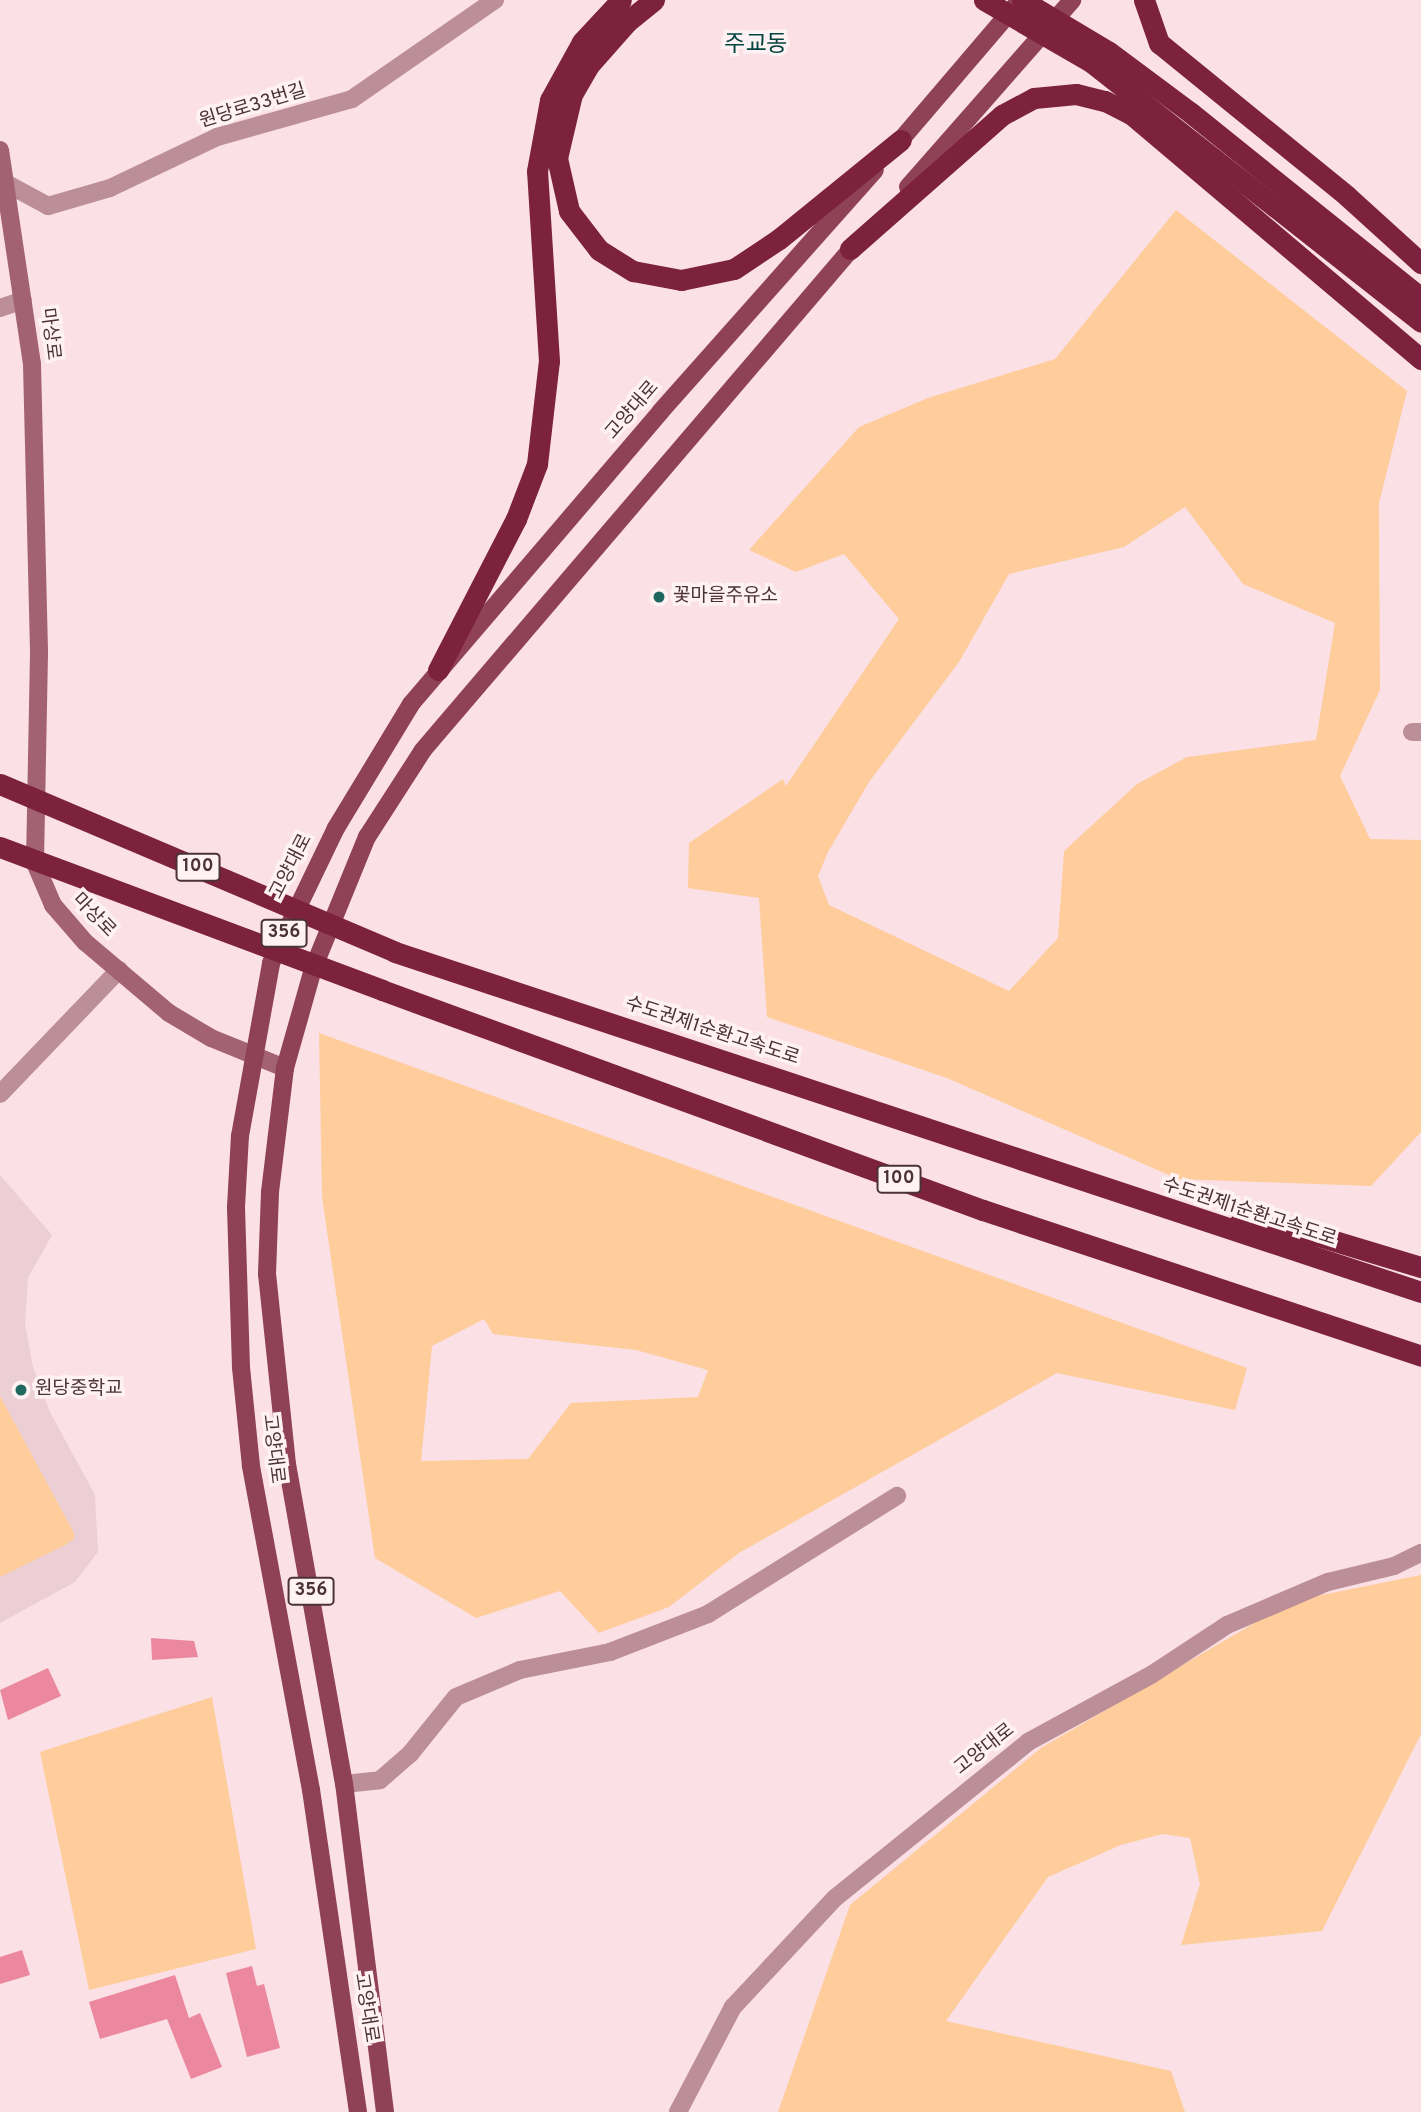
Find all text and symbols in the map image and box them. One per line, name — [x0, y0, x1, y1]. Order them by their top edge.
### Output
district label: 주교동 — [724, 32, 788, 60]
street label: 원당로33번길 — [197, 80, 309, 134]
street label: 마상로 — [34, 307, 64, 361]
street label: 고양대로 — [601, 377, 665, 445]
place label: 꽃마을주유소 — [673, 586, 778, 608]
marker: 꽃마을주유소 — [651, 589, 667, 605]
street label: 고양대로 — [266, 831, 318, 903]
road number: 100 — [175, 852, 221, 882]
street label: 마상로 — [67, 889, 119, 943]
road number: 356 — [260, 918, 308, 948]
street label: 수도권제1순환고속도로 — [622, 993, 802, 1071]
road number: 100 — [876, 1164, 922, 1194]
street label: 수도권제1순환고속도로 — [1159, 1174, 1339, 1252]
place label: 원당중학교 — [35, 1379, 122, 1401]
marker: 원당중학교 — [13, 1382, 29, 1398]
street label: 고양대로 — [256, 1413, 288, 1485]
road number: 356 — [286, 1576, 336, 1606]
street label: 고양대로 — [950, 1719, 1020, 1781]
street label: 고양대로 — [348, 1972, 382, 2044]

